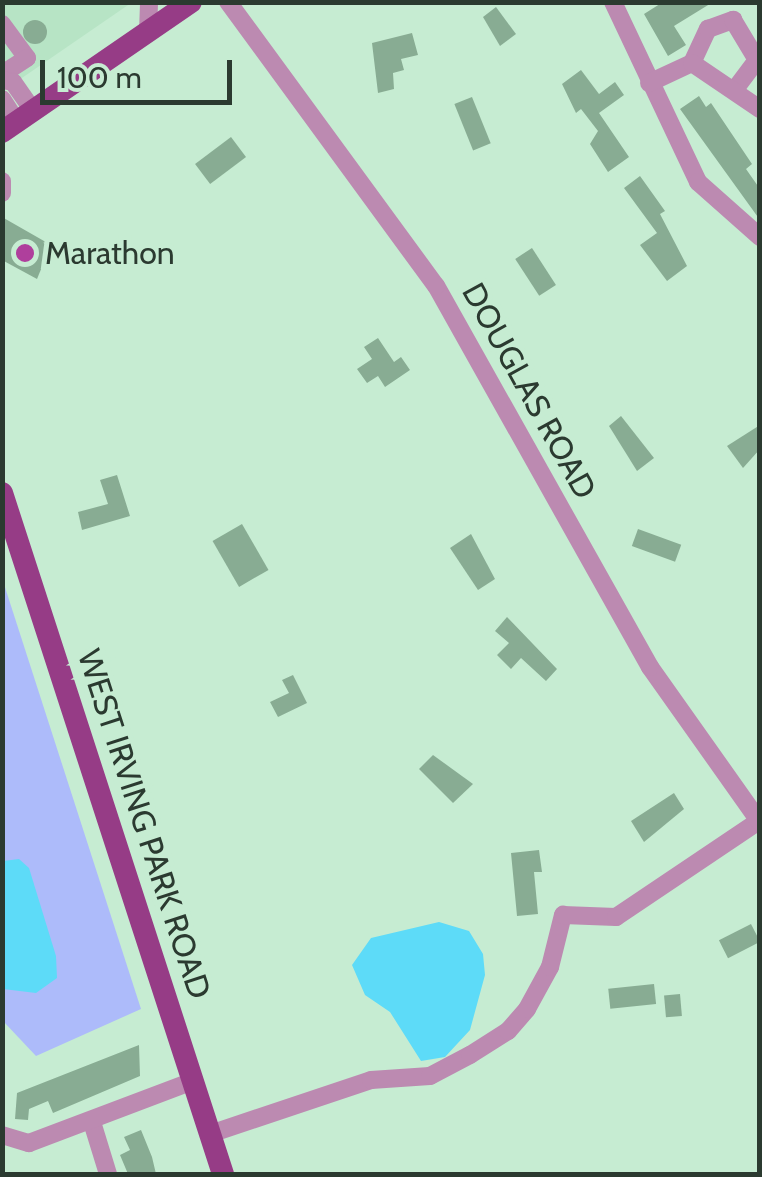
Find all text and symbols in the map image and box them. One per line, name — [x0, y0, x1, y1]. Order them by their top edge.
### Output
scale bar — [45, 40, 238, 102]
text: 100 m — [57, 59, 142, 96]
place label: Marathon — [45, 234, 175, 272]
marker: Marathon — [14, 242, 36, 264]
street label: DOUGLAS ROAD — [454, 276, 604, 506]
street label: WEST IRVING PARK ROAD — [69, 644, 219, 1004]

